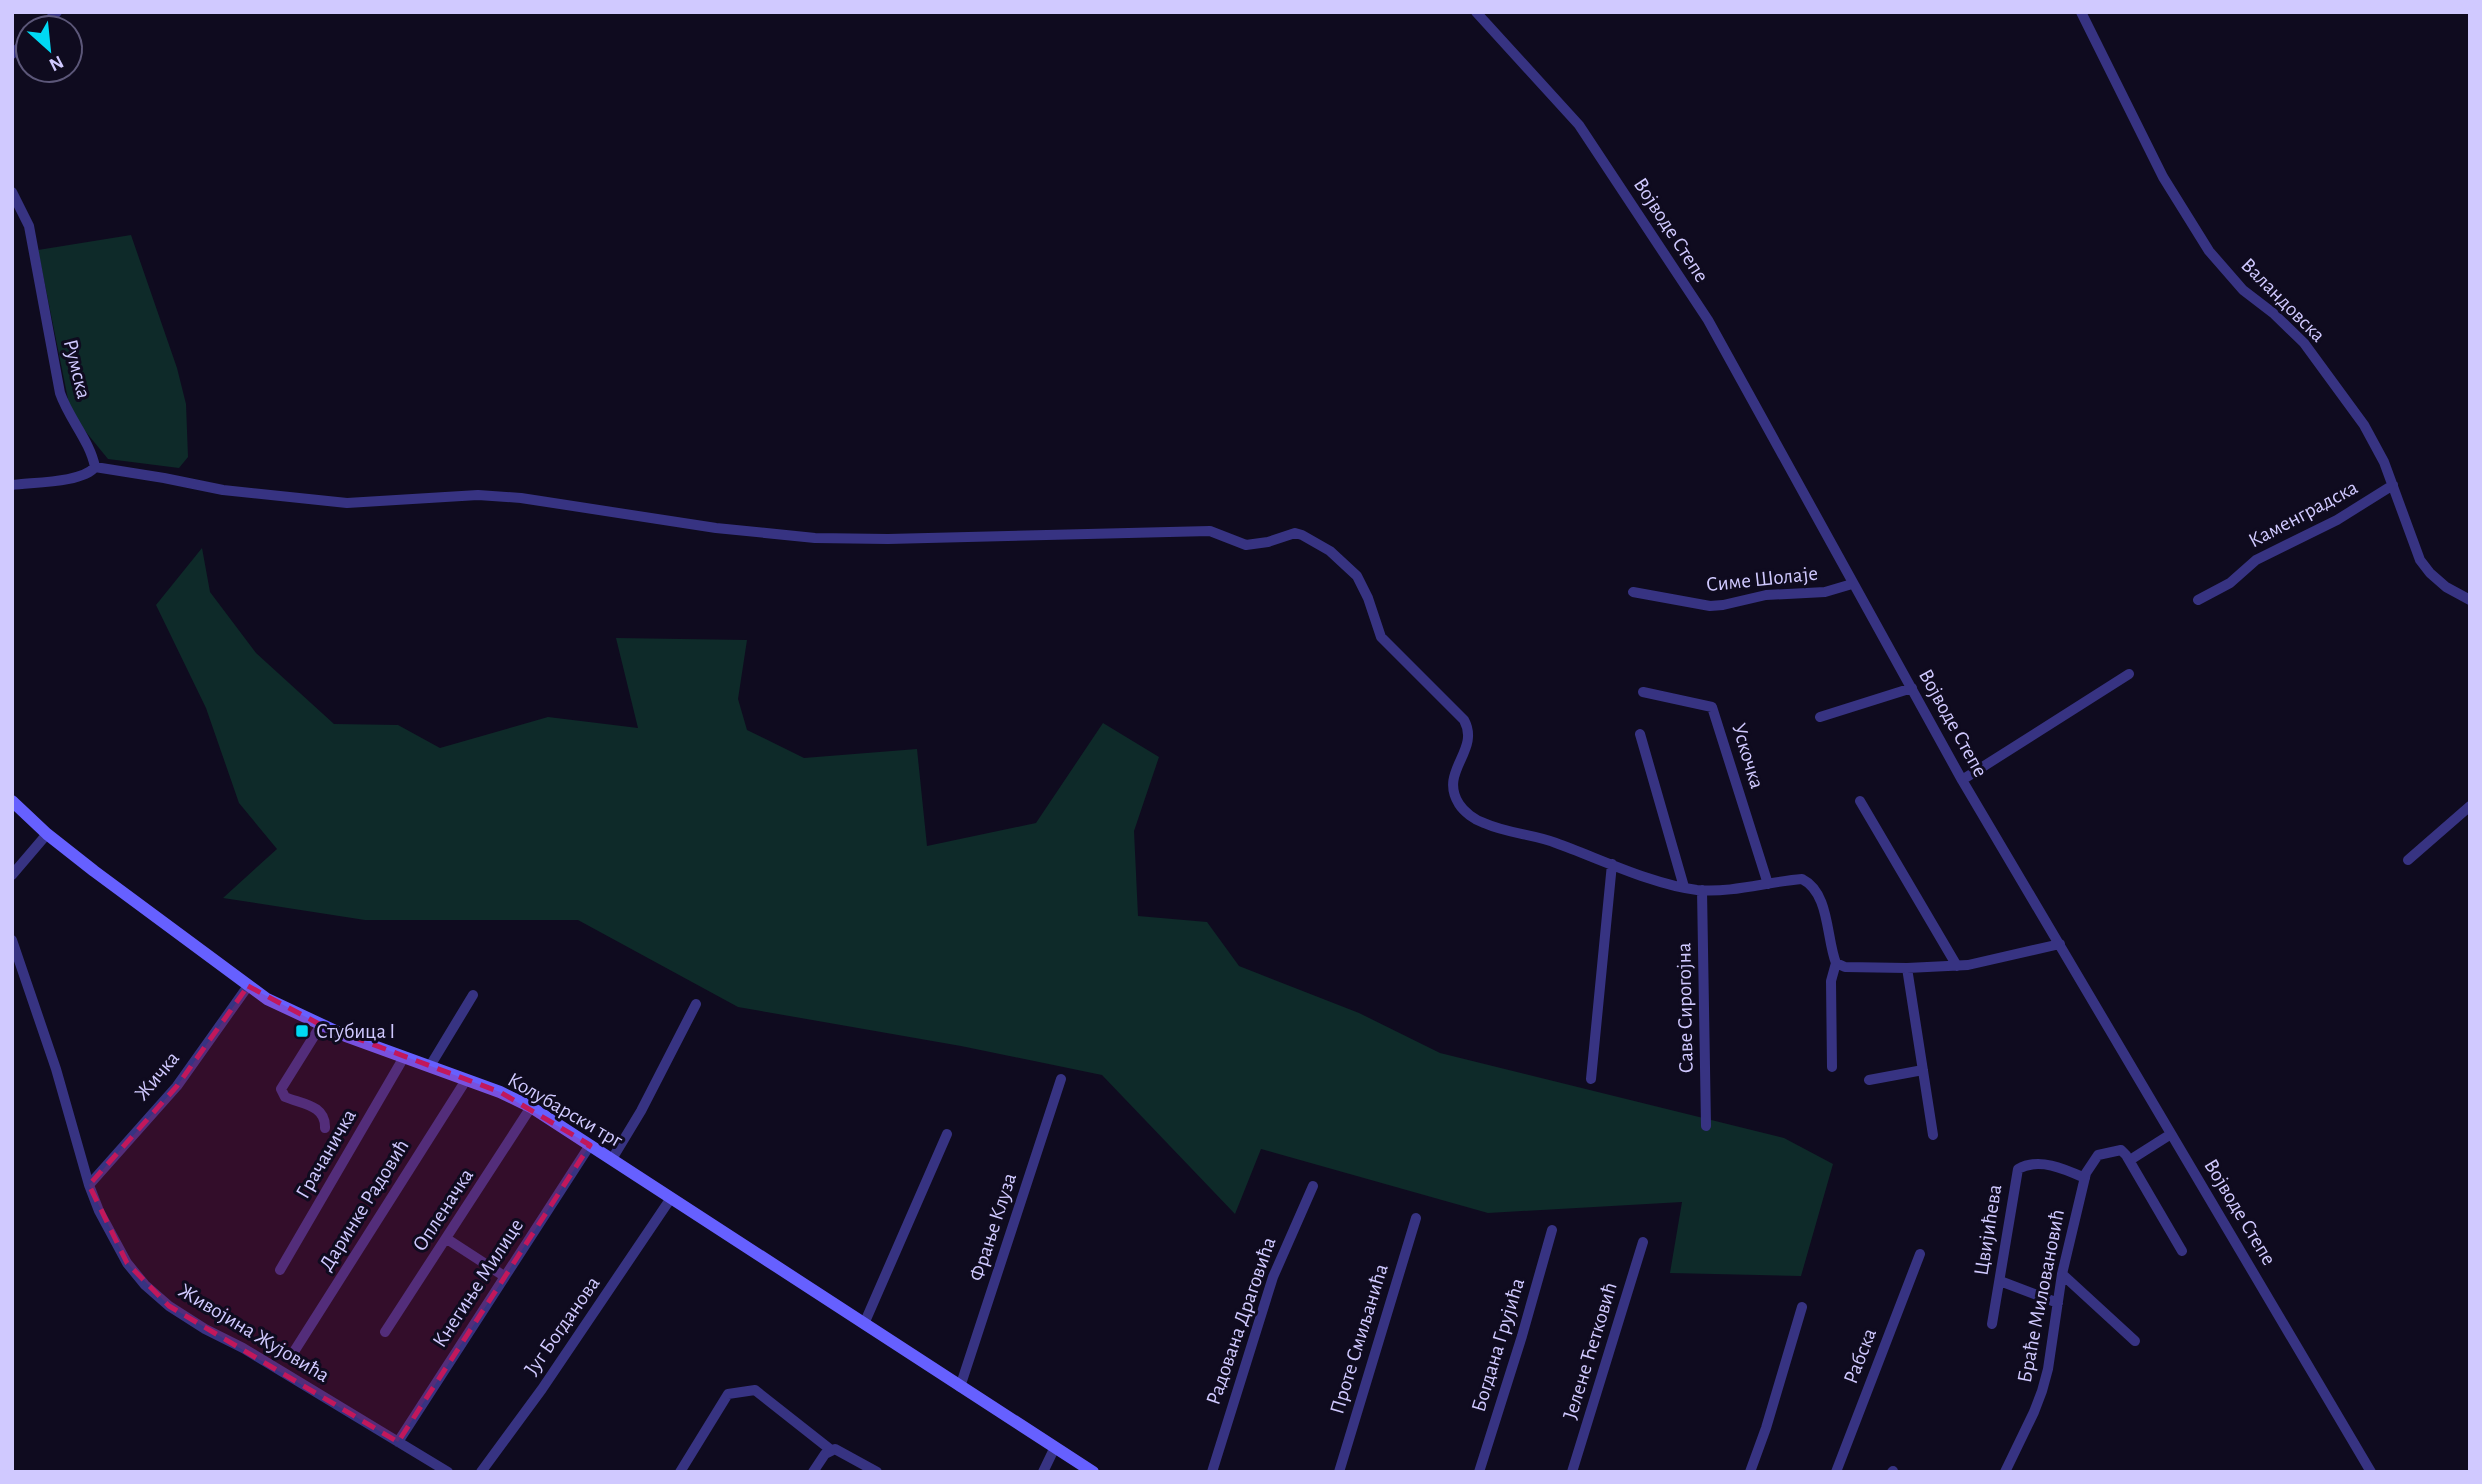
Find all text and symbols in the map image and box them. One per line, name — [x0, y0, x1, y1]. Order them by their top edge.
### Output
north arrow — [14, 14, 84, 84]
text: N — [46, 51, 66, 74]
street label: Војводе Степе — [1630, 174, 1712, 286]
street label: Валандовска — [2237, 254, 2329, 346]
street label: Румска — [60, 337, 95, 401]
street label: Каменградска — [2245, 476, 2361, 551]
street label: Симе Шолаје — [1705, 563, 1819, 595]
street label: Војводе Степе — [1915, 665, 1991, 781]
street label: Ускочка — [1728, 721, 1768, 791]
street label: Саве Сирогојна — [1673, 942, 1697, 1074]
place label: Стубица I — [316, 1021, 395, 1042]
marker: Стубица I — [294, 1023, 310, 1039]
street label: Жичка — [131, 1047, 183, 1104]
street label: Колубарски трг — [504, 1069, 627, 1152]
street label: Грачаничка — [292, 1105, 360, 1202]
street label: Даринке Радовић — [315, 1136, 413, 1274]
street label: Војводе Степе — [2200, 1155, 2280, 1269]
street label: Опленачка — [409, 1165, 478, 1255]
street label: Фрање Клуза — [966, 1170, 1020, 1284]
street label: Цвијићева — [1970, 1183, 2006, 1277]
street label: Браће Миловановић — [2014, 1208, 2068, 1384]
street label: Кнегиње Милице — [429, 1215, 527, 1351]
street label: Радована Драговића — [1202, 1234, 1280, 1408]
street label: Проте Смиљанића — [1326, 1261, 1392, 1417]
street label: Југ Богданова — [520, 1272, 604, 1379]
street label: Богдана Грујића — [1468, 1275, 1528, 1414]
street label: Живојина Жујовића — [175, 1280, 333, 1386]
street label: Јелене Ћетковић — [1559, 1280, 1621, 1422]
street label: Рабска — [1840, 1325, 1880, 1387]

